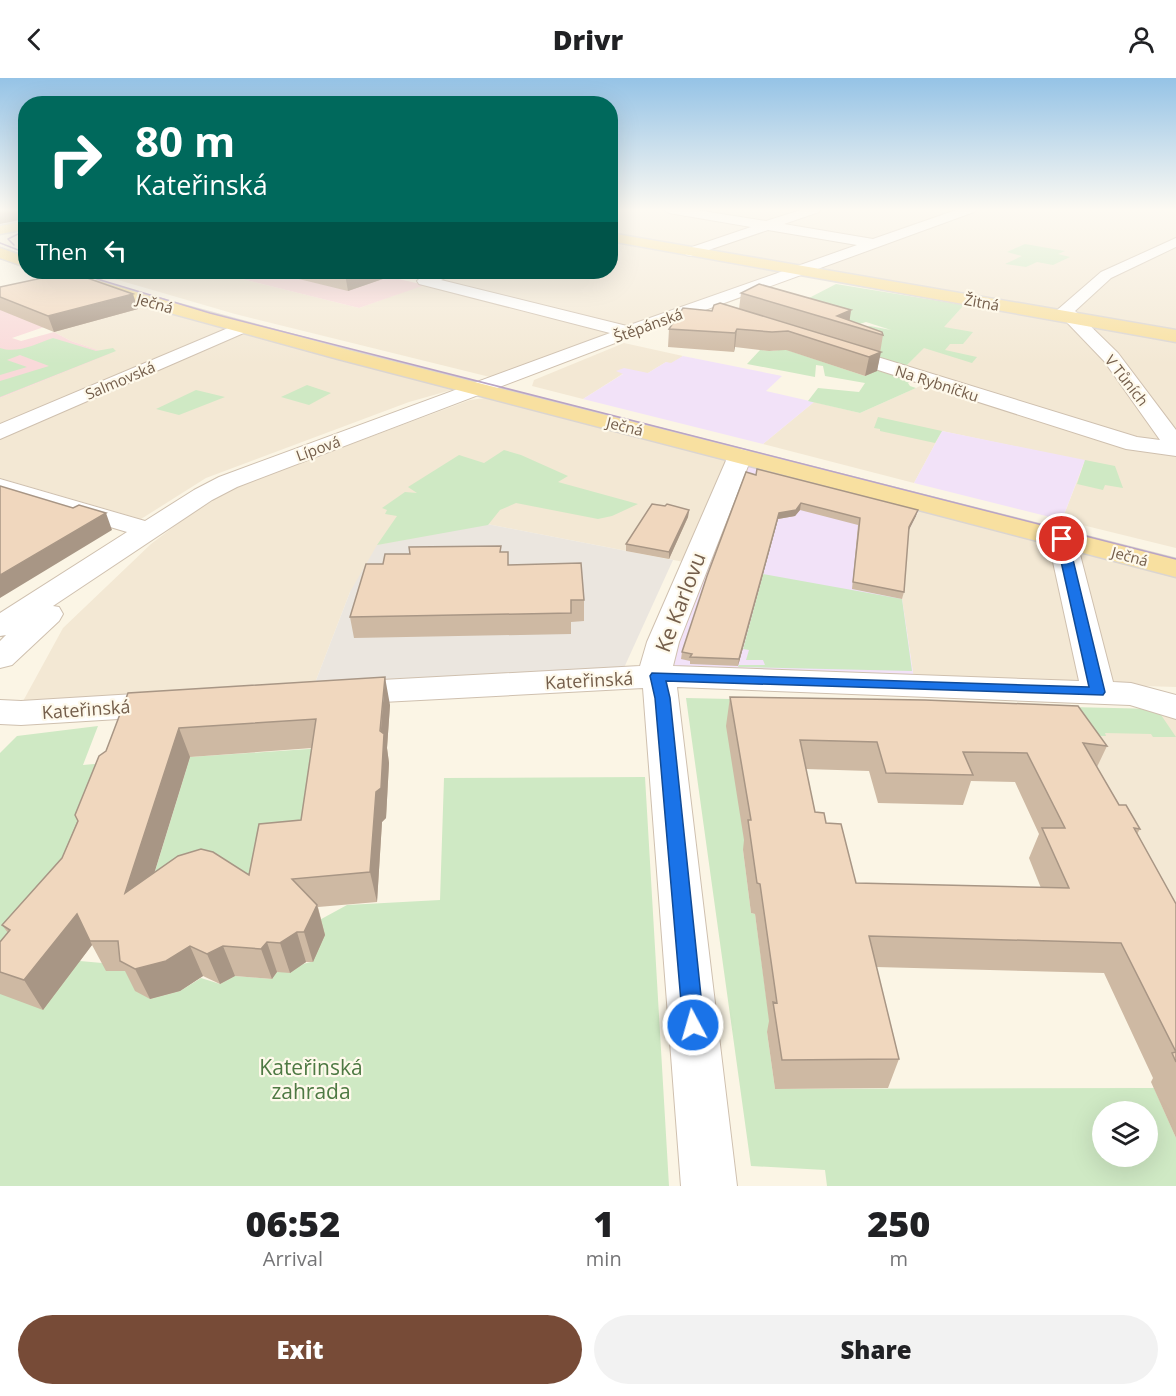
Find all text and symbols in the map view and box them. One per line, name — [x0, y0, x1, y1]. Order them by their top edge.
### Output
text: Drivr — [553, 21, 623, 58]
icon: back — [18, 23, 51, 56]
icon: person — [1125, 23, 1158, 56]
text: 80 m — [135, 112, 235, 169]
icon: right — [36, 120, 114, 198]
text: Kateřinská — [135, 166, 268, 203]
icon: left — [99, 234, 132, 267]
text: Then — [36, 236, 87, 266]
street label: Ječná — [132, 288, 176, 318]
street label: Žitná — [963, 289, 1001, 315]
street label: Štěpánská — [611, 303, 685, 347]
street label: V Tůních — [1101, 350, 1153, 410]
street label: Salmovská — [82, 356, 158, 404]
street label: Na Rybníčku — [893, 360, 981, 406]
street label: Ječná — [603, 411, 645, 440]
street label: Lípová — [293, 431, 343, 465]
pin — [1036, 513, 1087, 564]
icon: arrive — [1045, 522, 1078, 555]
street label: Ječná — [1108, 541, 1151, 570]
street label: Ke Karlovu — [648, 548, 712, 656]
street label: Kateřinská — [544, 666, 634, 694]
street label: Kateřinská — [41, 694, 131, 724]
position arrow — [661, 993, 725, 1057]
park label: Kateřinská zahrada — [259, 1053, 363, 1105]
map controls — [1092, 1101, 1158, 1167]
button: layers — [1092, 1101, 1158, 1167]
text: 06:52 — [246, 1199, 340, 1248]
text: 1 — [593, 1199, 614, 1248]
text: 250 — [867, 1199, 930, 1248]
text: Arrival — [263, 1245, 323, 1272]
text: min — [586, 1245, 622, 1272]
text: m — [890, 1245, 908, 1272]
button: Exit — [18, 1315, 582, 1384]
button: Share — [594, 1315, 1158, 1384]

